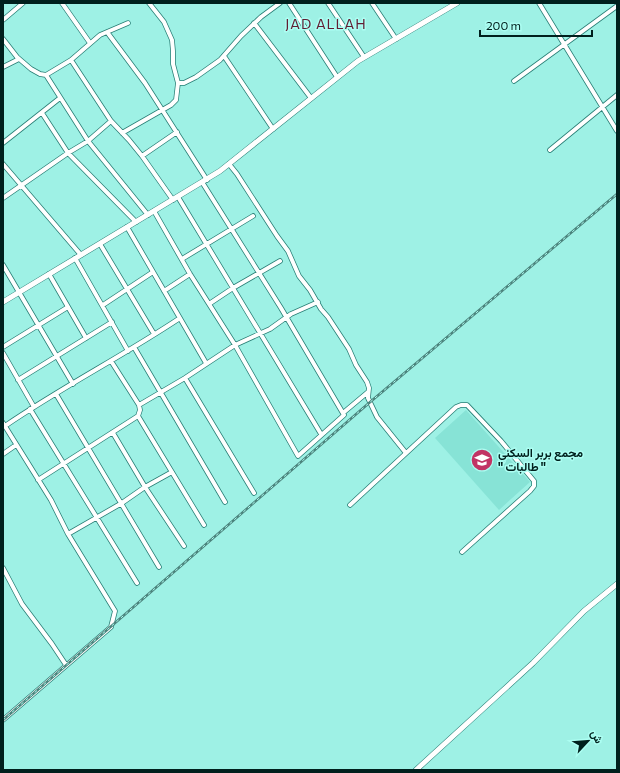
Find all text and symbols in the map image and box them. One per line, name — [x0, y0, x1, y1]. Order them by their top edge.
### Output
scale bar — [480, 12, 592, 38]
district label: JAD ALLAH — [285, 15, 367, 32]
text: 200 m — [486, 18, 521, 32]
place label: مجمع بربر السكني " طالبات " — [498, 445, 583, 474]
school or university icon: مجمع بربر السكني " طالبات " — [469, 447, 495, 473]
north arrow — [568, 721, 608, 761]
text: ش — [588, 728, 606, 746]

